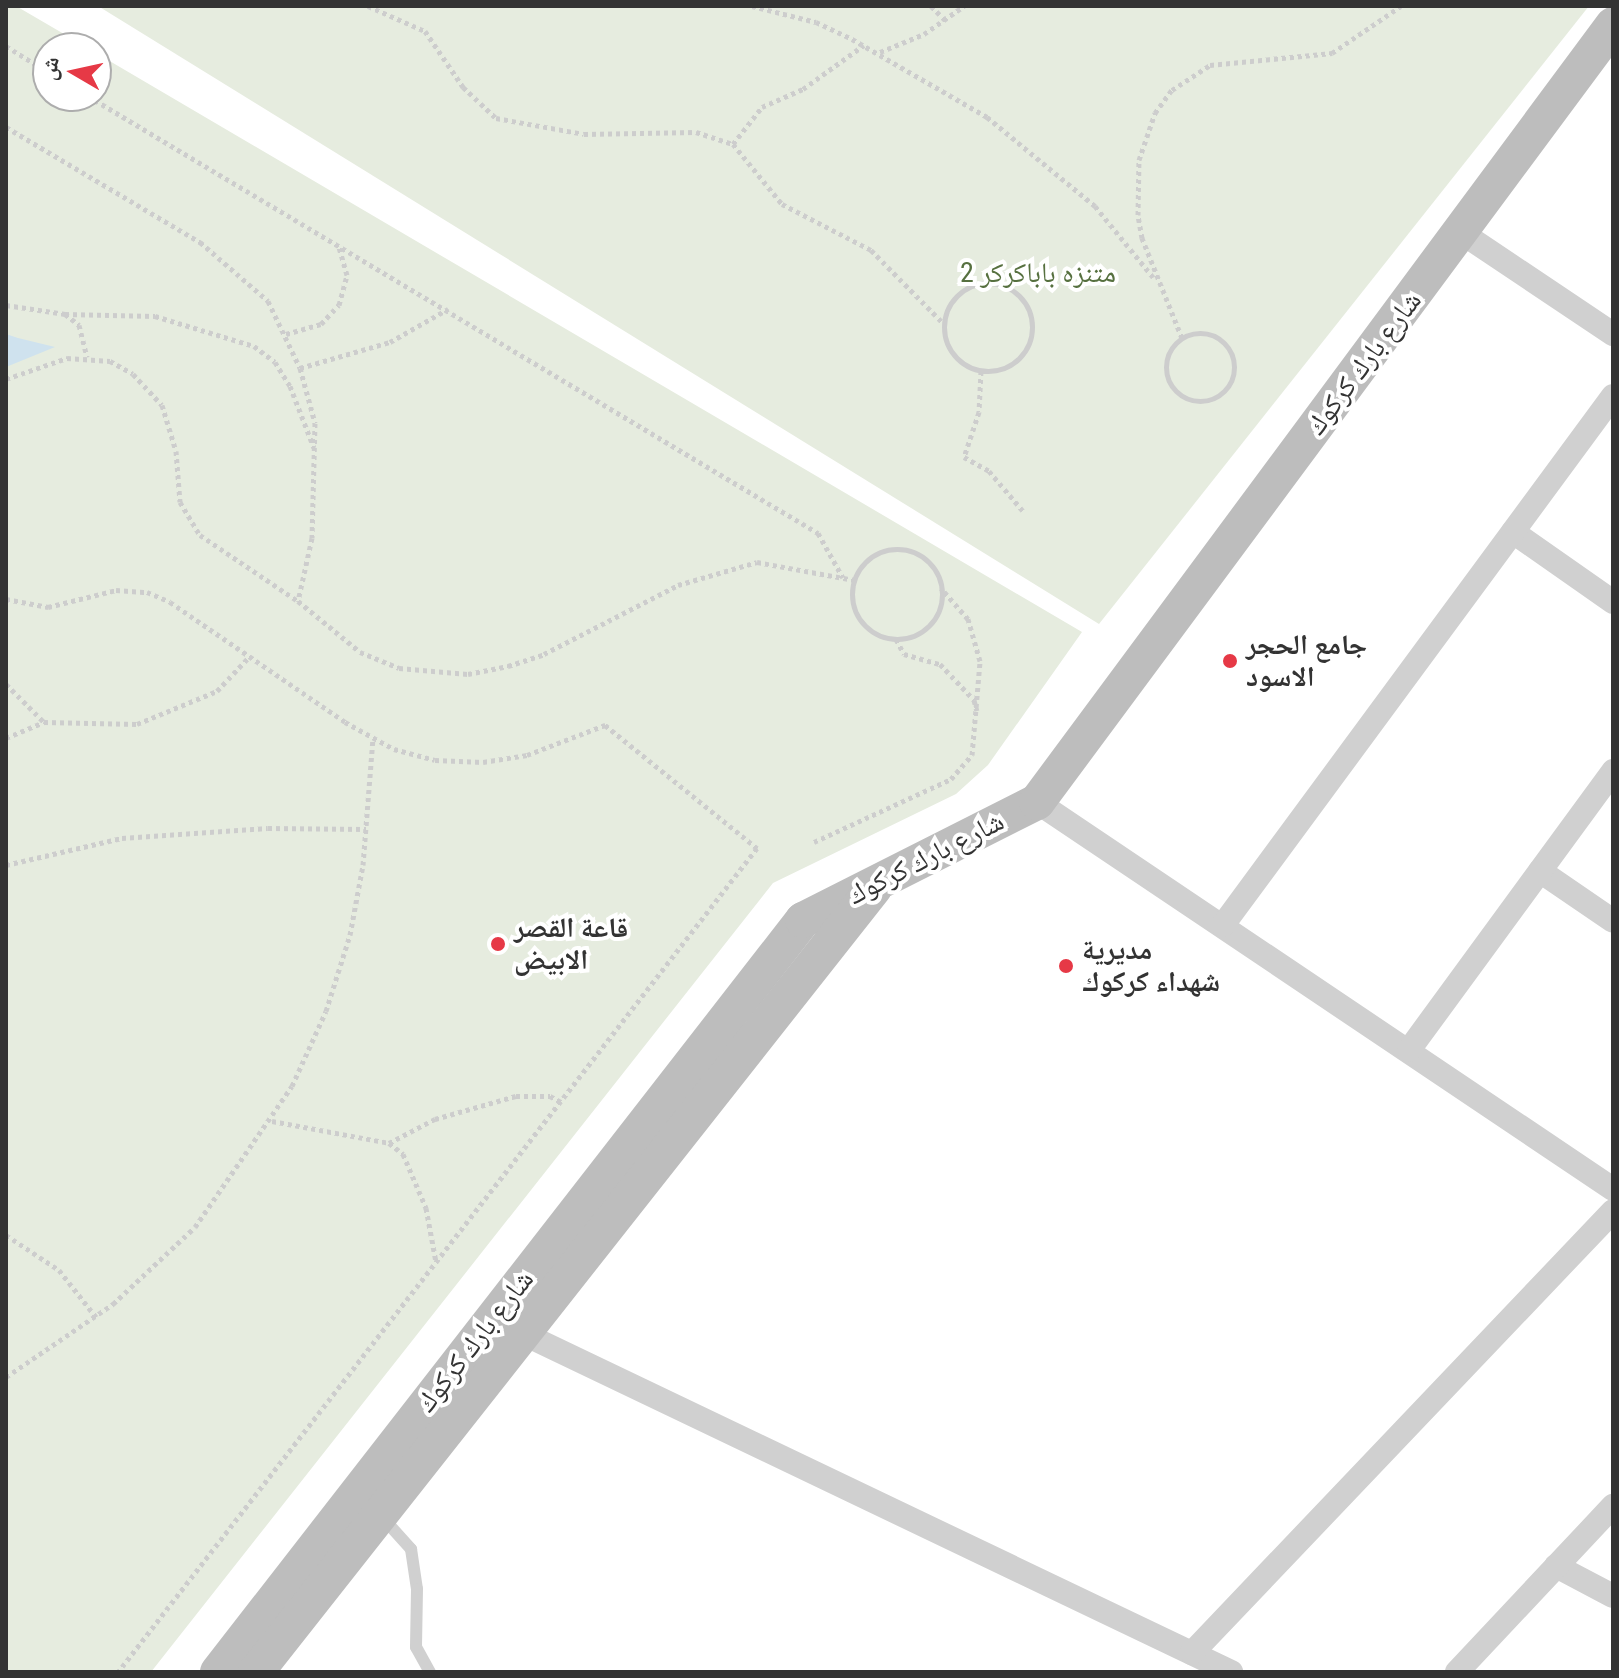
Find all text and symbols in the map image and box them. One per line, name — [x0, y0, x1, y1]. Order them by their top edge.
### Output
north arrow — [32, 32, 112, 112]
text: ش — [36, 55, 64, 82]
park label: متنزه باباكركر 2 — [960, 256, 1116, 290]
street label: شارع بارك كركوك — [1299, 285, 1429, 441]
place label: جامع الحجر الاسود — [1246, 628, 1367, 694]
marker: جامع الحجر الاسود — [1221, 652, 1239, 670]
street label: شارع بارك كركوك — [842, 804, 1010, 912]
place label: قاعة القصر الابيض — [514, 911, 628, 977]
place label: مديرية شهداء كركوك — [1082, 933, 1220, 999]
marker: قاعة القصر الابيض — [489, 935, 507, 953]
marker: مديرية شهداء كركوك — [1057, 957, 1075, 975]
street label: شارع بارك كركوك — [409, 1263, 541, 1419]

